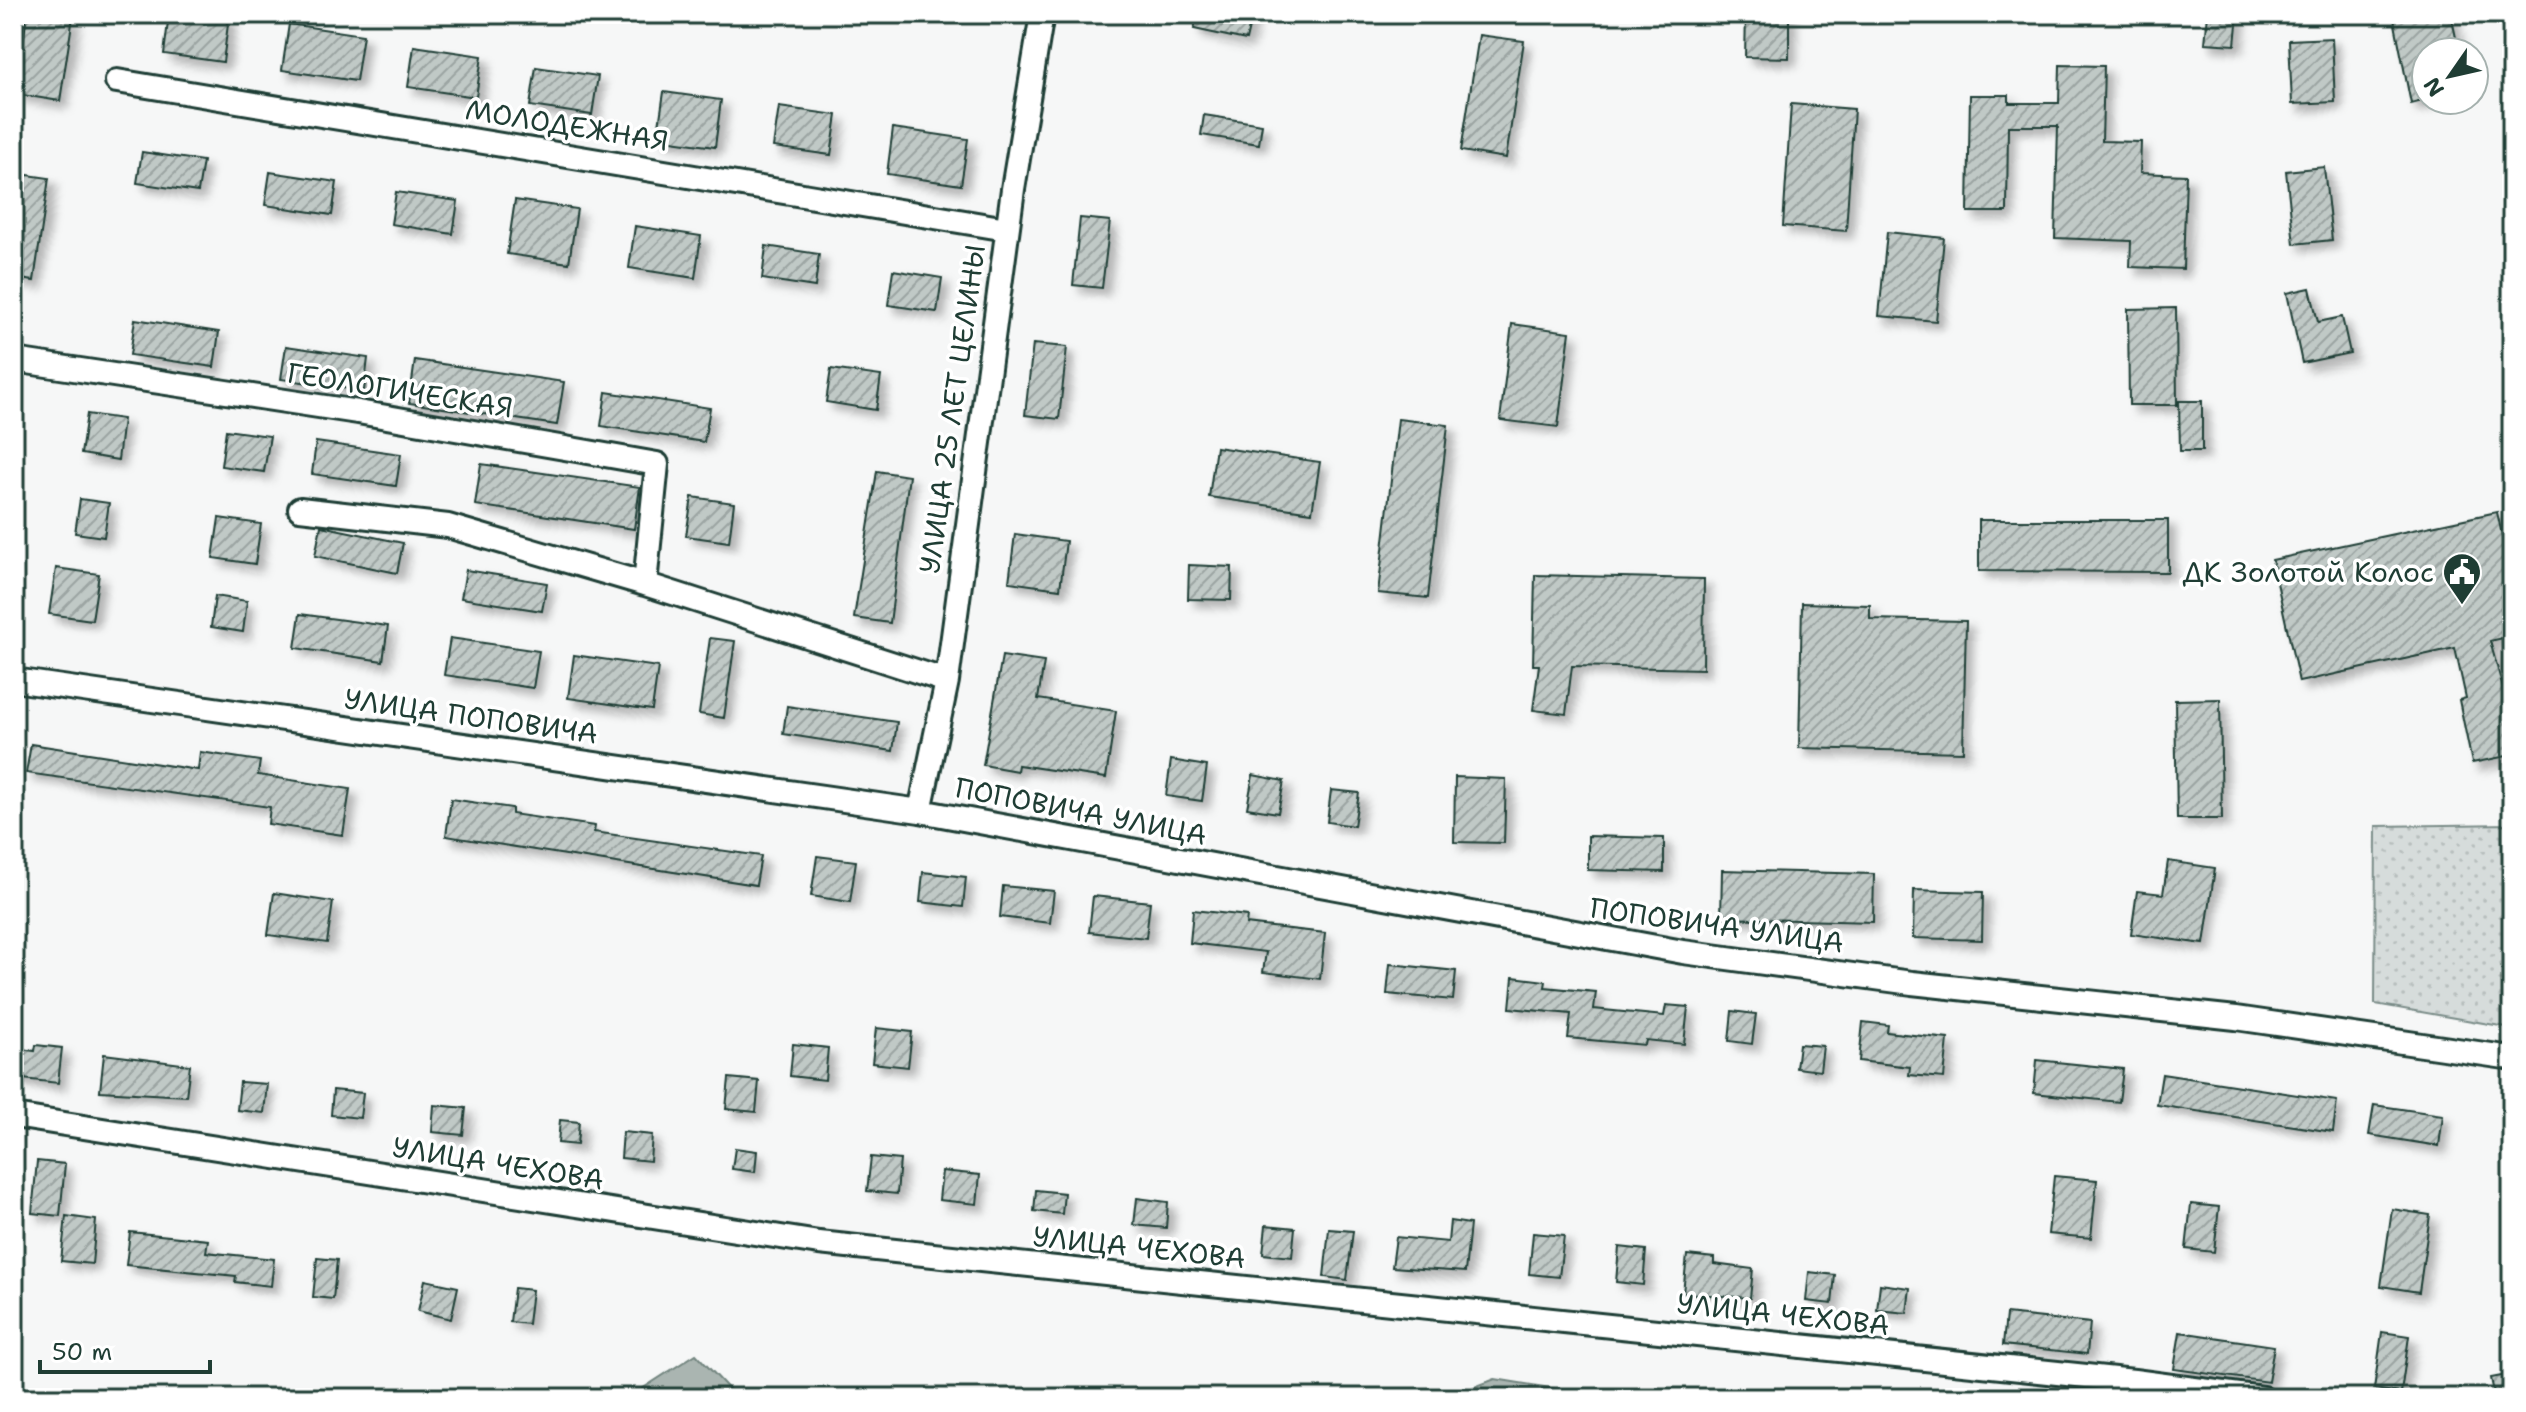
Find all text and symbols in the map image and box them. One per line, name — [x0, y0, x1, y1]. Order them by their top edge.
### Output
north arrow — [2410, 36, 2490, 116]
text: N — [2417, 72, 2451, 102]
street label: МОЛОДЕЖНАЯ — [463, 90, 671, 160]
street label: УЛИЦА 25 ЛЕТ ЦЕЛИНЫ — [910, 242, 994, 576]
street label: ГЕОЛОГИЧЕСКАЯ — [284, 353, 516, 427]
public building icon: ДК Золотой Колос — [2441, 551, 2483, 606]
place label: ДК Золотой Колос — [2182, 553, 2434, 591]
street label: УЛИЦА ПОПОВИЧА — [342, 679, 600, 753]
street label: ПОПОВИЧА УЛИЦА — [952, 768, 1210, 854]
street label: ПОПОВИЧА УЛИЦА — [1588, 888, 1846, 962]
street label: УЛИЦА ЧЕХОВА — [389, 1128, 607, 1198]
street label: УЛИЦА ЧЕХОВА — [1031, 1217, 1247, 1277]
street label: УЛИЦА ЧЕХОВА — [1675, 1284, 1891, 1344]
scale bar — [40, 1324, 210, 1374]
text: 50 m — [52, 1336, 112, 1368]

